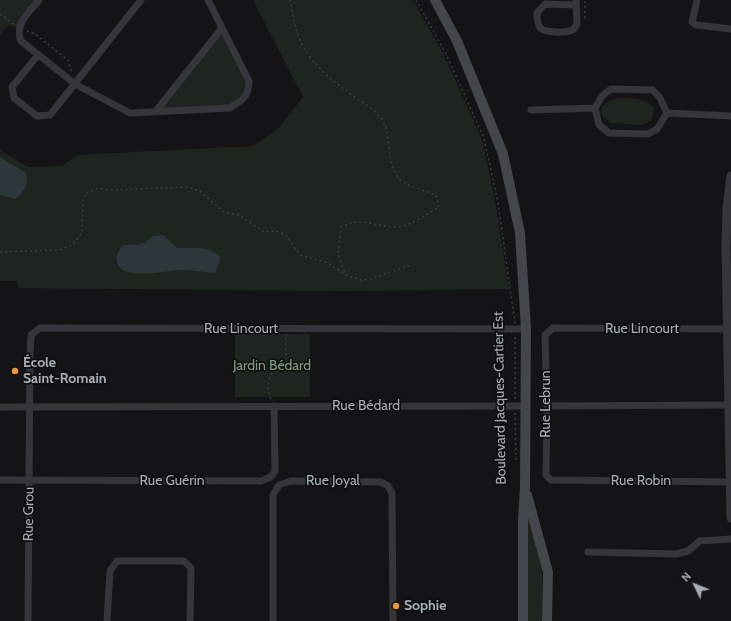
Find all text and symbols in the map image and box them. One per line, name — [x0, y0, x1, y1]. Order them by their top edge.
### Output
street label: Boulevard Jacques-Cartier Est — [490, 311, 510, 485]
street label: Rue Lincourt — [204, 321, 278, 337]
street label: Rue Lincourt — [605, 321, 679, 337]
place label: École Saint-Romain — [23, 355, 106, 388]
park label: Jardin Bédard — [233, 358, 311, 374]
marker: École Saint-Romain — [10, 366, 20, 376]
street label: Rue Lebrun — [538, 370, 554, 438]
street label: Rue Bédard — [332, 398, 400, 414]
street label: Rue Guérin — [140, 473, 204, 489]
street label: Rue Joyal — [306, 473, 360, 489]
street label: Rue Robin — [611, 473, 671, 489]
street label: Rue Grou — [20, 487, 38, 541]
north arrow — [675, 565, 715, 605]
text: N — [678, 569, 694, 584]
place label: Sophie — [404, 598, 446, 614]
marker: Sophie — [391, 601, 401, 611]

